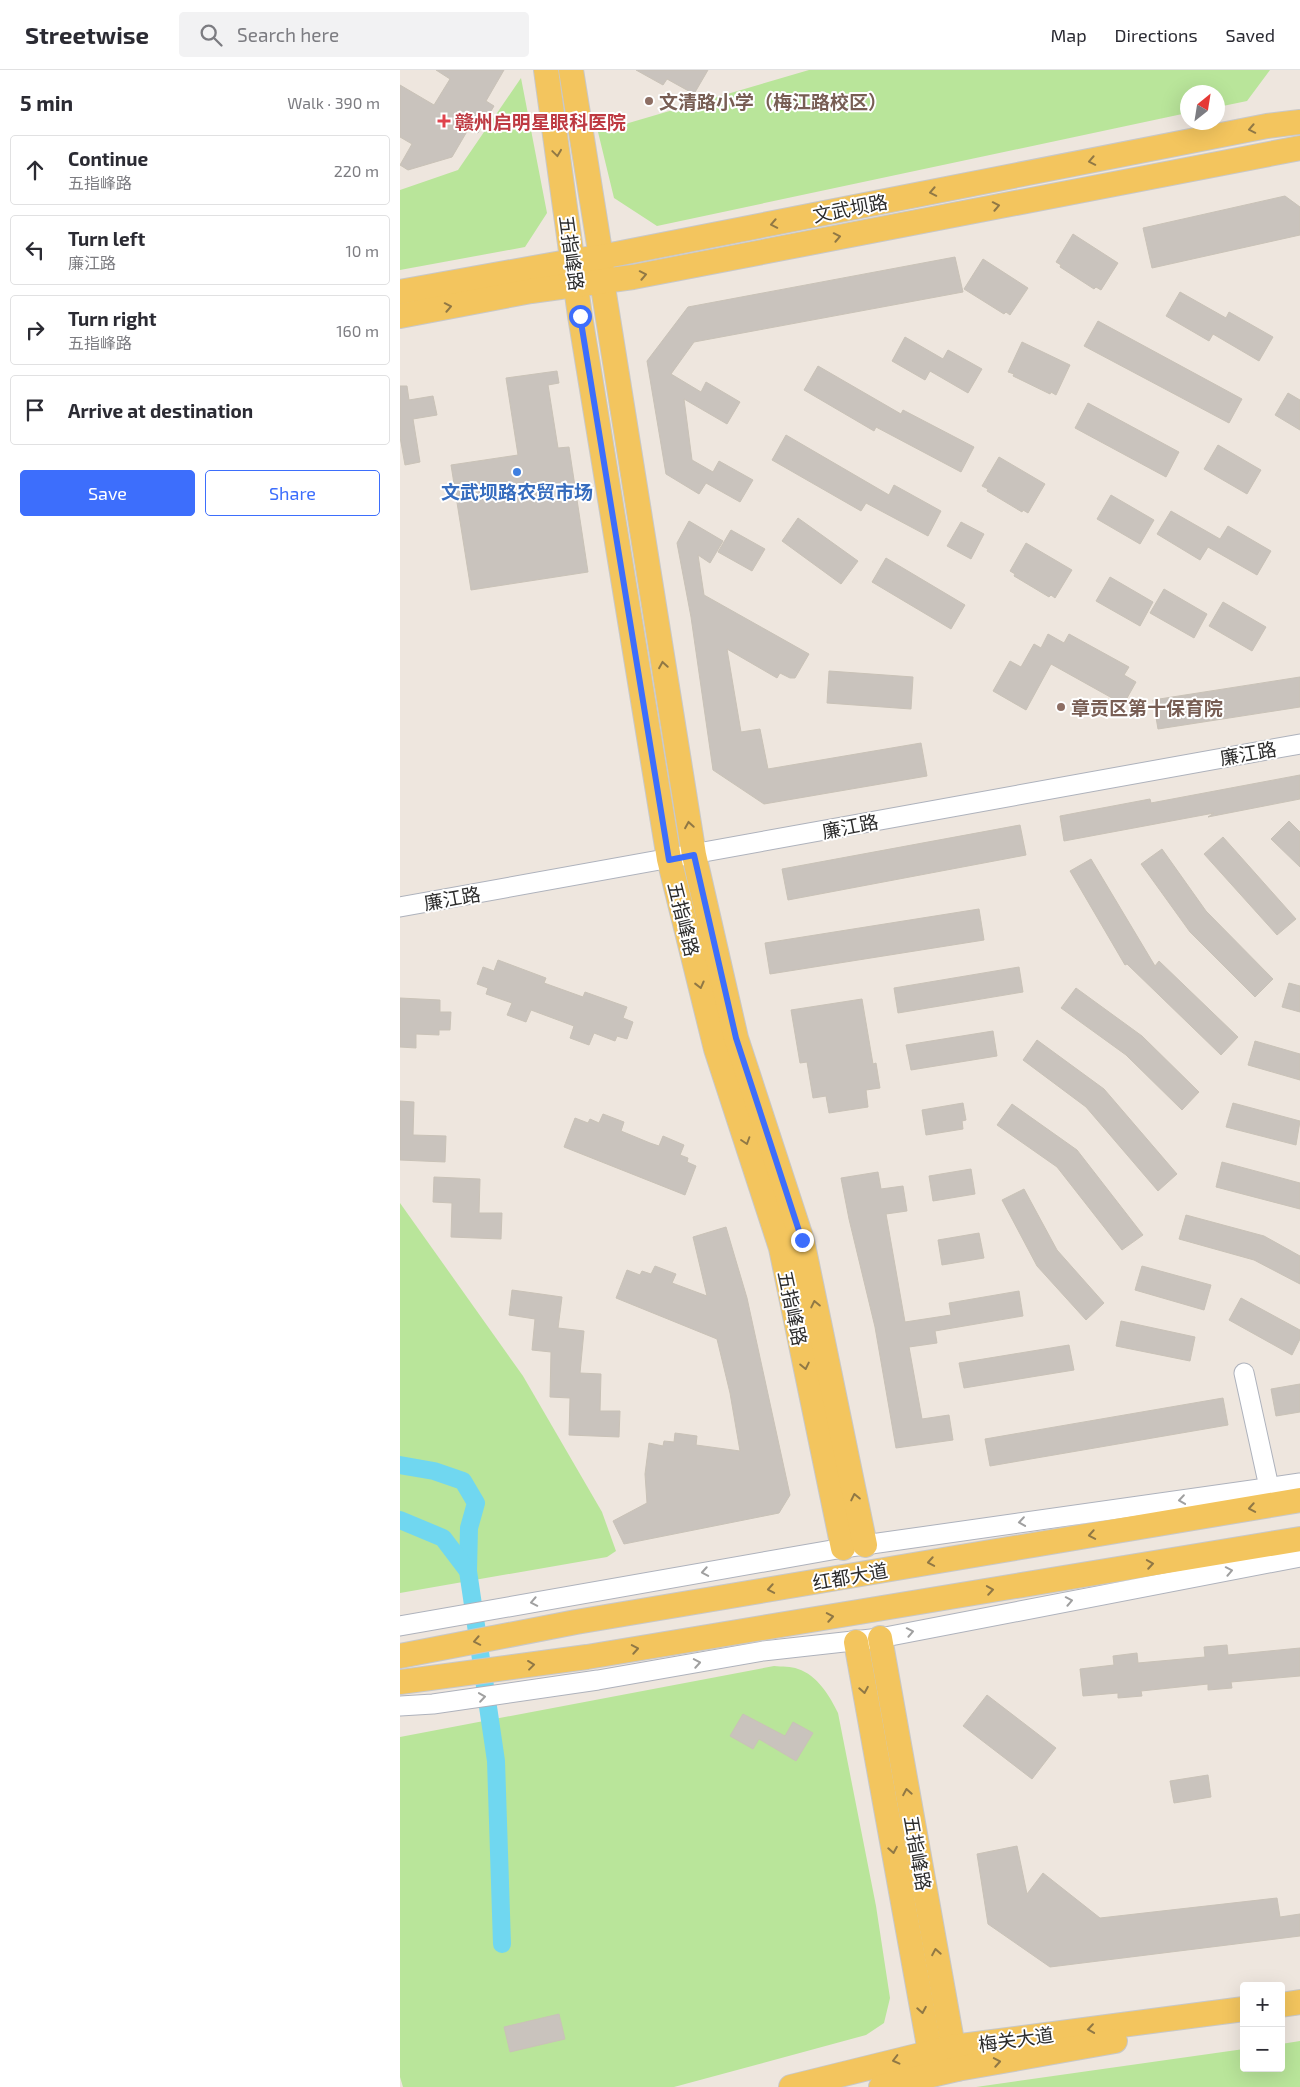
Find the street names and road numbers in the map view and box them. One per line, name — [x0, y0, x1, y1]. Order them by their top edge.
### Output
street label: 文武坝路 — [810, 189, 890, 227]
street label: 五指峰路 — [555, 214, 589, 292]
street label: 廉江路 — [1218, 737, 1278, 769]
street label: 廉江路 — [820, 809, 880, 843]
street label: 五指峰路 — [664, 879, 704, 959]
street label: 廉江路 — [422, 882, 482, 914]
street label: 五指峰路 — [774, 1268, 812, 1348]
street label: 红都大道 — [811, 1558, 889, 1594]
street label: 五指峰路 — [900, 1814, 936, 1892]
street label: 梅关大道 — [977, 2022, 1055, 2056]

